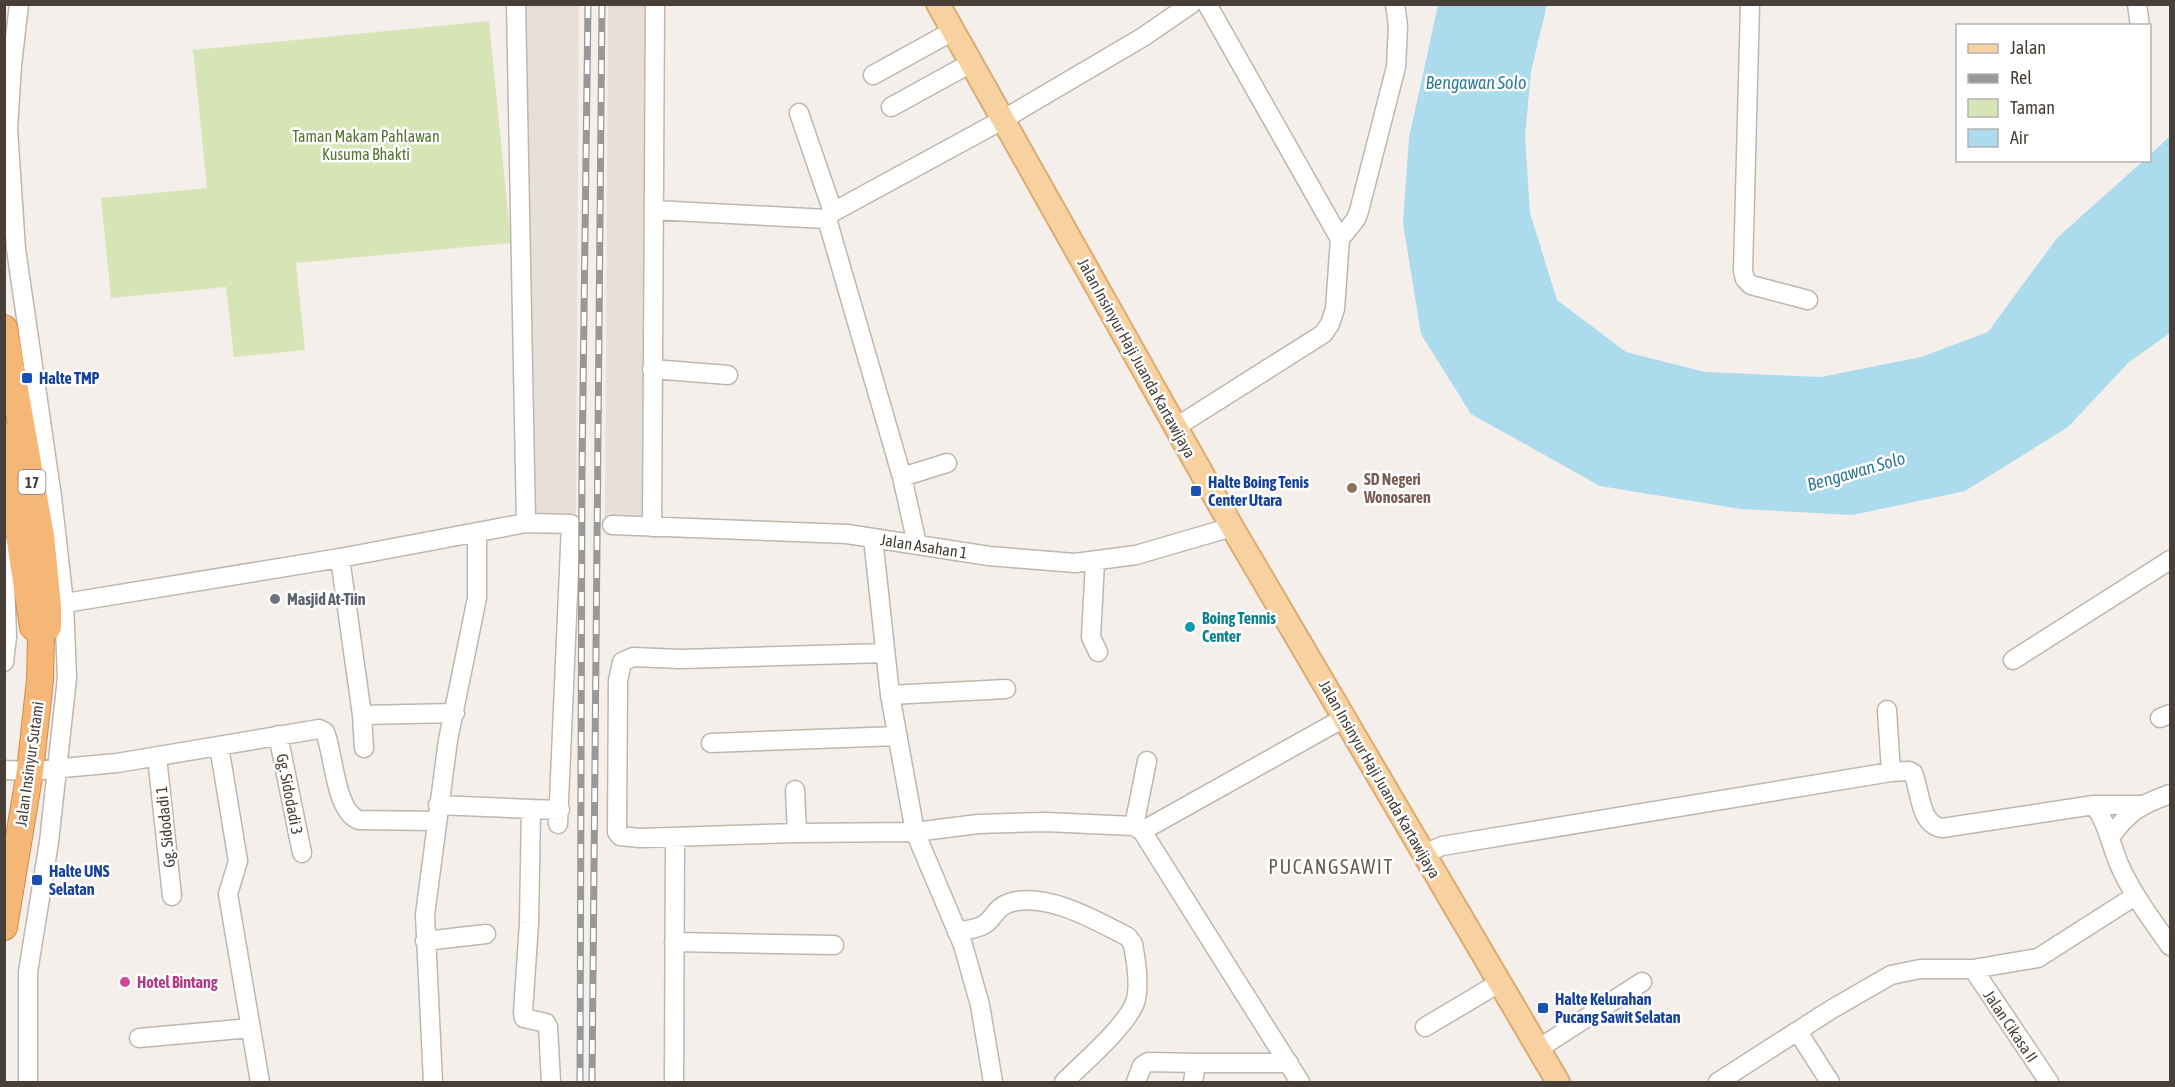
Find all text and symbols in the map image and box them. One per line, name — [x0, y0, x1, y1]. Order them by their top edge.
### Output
legend — [1956, 24, 2151, 162]
text: Jalan — [2010, 37, 2046, 58]
text: Rel — [2010, 67, 2032, 88]
water label: Bengawan Solo — [1425, 72, 1527, 93]
text: Taman — [2010, 97, 2055, 118]
park label: Taman Makam Pahlawan Kusuma Bhakti — [292, 127, 440, 163]
text: Air — [2010, 127, 2029, 148]
street label: Jalan Insinyur Haji Juanda Kartawijaya — [1074, 255, 1200, 462]
place label: Halte TMP — [39, 369, 100, 387]
marker: Halte TMP — [20, 371, 34, 385]
water label: Bengawan Solo — [1805, 447, 1907, 495]
road number: 17 — [18, 470, 46, 494]
place label: SD Negeri Wonosaren — [1363, 470, 1431, 506]
place label: Halte Boing Tenis Center Utara — [1208, 473, 1309, 509]
marker: SD Negeri Wonosaren — [1345, 481, 1359, 495]
marker: Halte Boing Tenis Center Utara — [1189, 484, 1203, 498]
street label: Jalan Asahan 1 — [879, 530, 969, 562]
place label: Masjid At-Tiin — [287, 590, 366, 608]
marker: Masjid At-Tiin — [268, 592, 282, 606]
place label: Boing Tennis Center — [1202, 609, 1276, 645]
marker: Boing Tennis Center — [1183, 620, 1197, 634]
street label: Jalan Insinyur Haji Juanda Kartawijaya — [1315, 677, 1444, 882]
street label: Jalan Insinyur Sutami — [11, 700, 48, 828]
street label: Gg. Sidodadi 3 — [272, 752, 307, 836]
street label: Gg. Sidodadi 1 — [152, 785, 179, 869]
district label: PUCANGSAWIT — [1268, 855, 1394, 878]
place label: Halte UNS Selatan — [49, 862, 110, 898]
marker: Halte UNS Selatan — [30, 873, 44, 887]
place label: Hotel Bintang — [137, 973, 218, 991]
marker: Hotel Bintang — [118, 975, 132, 989]
street label: Jalan Cikasa II — [1980, 987, 2042, 1065]
place label: Halte Kelurahan Pucang Sawit Selatan — [1555, 990, 1681, 1026]
marker: Halte Kelurahan Pucang Sawit Selatan — [1536, 1001, 1550, 1015]

